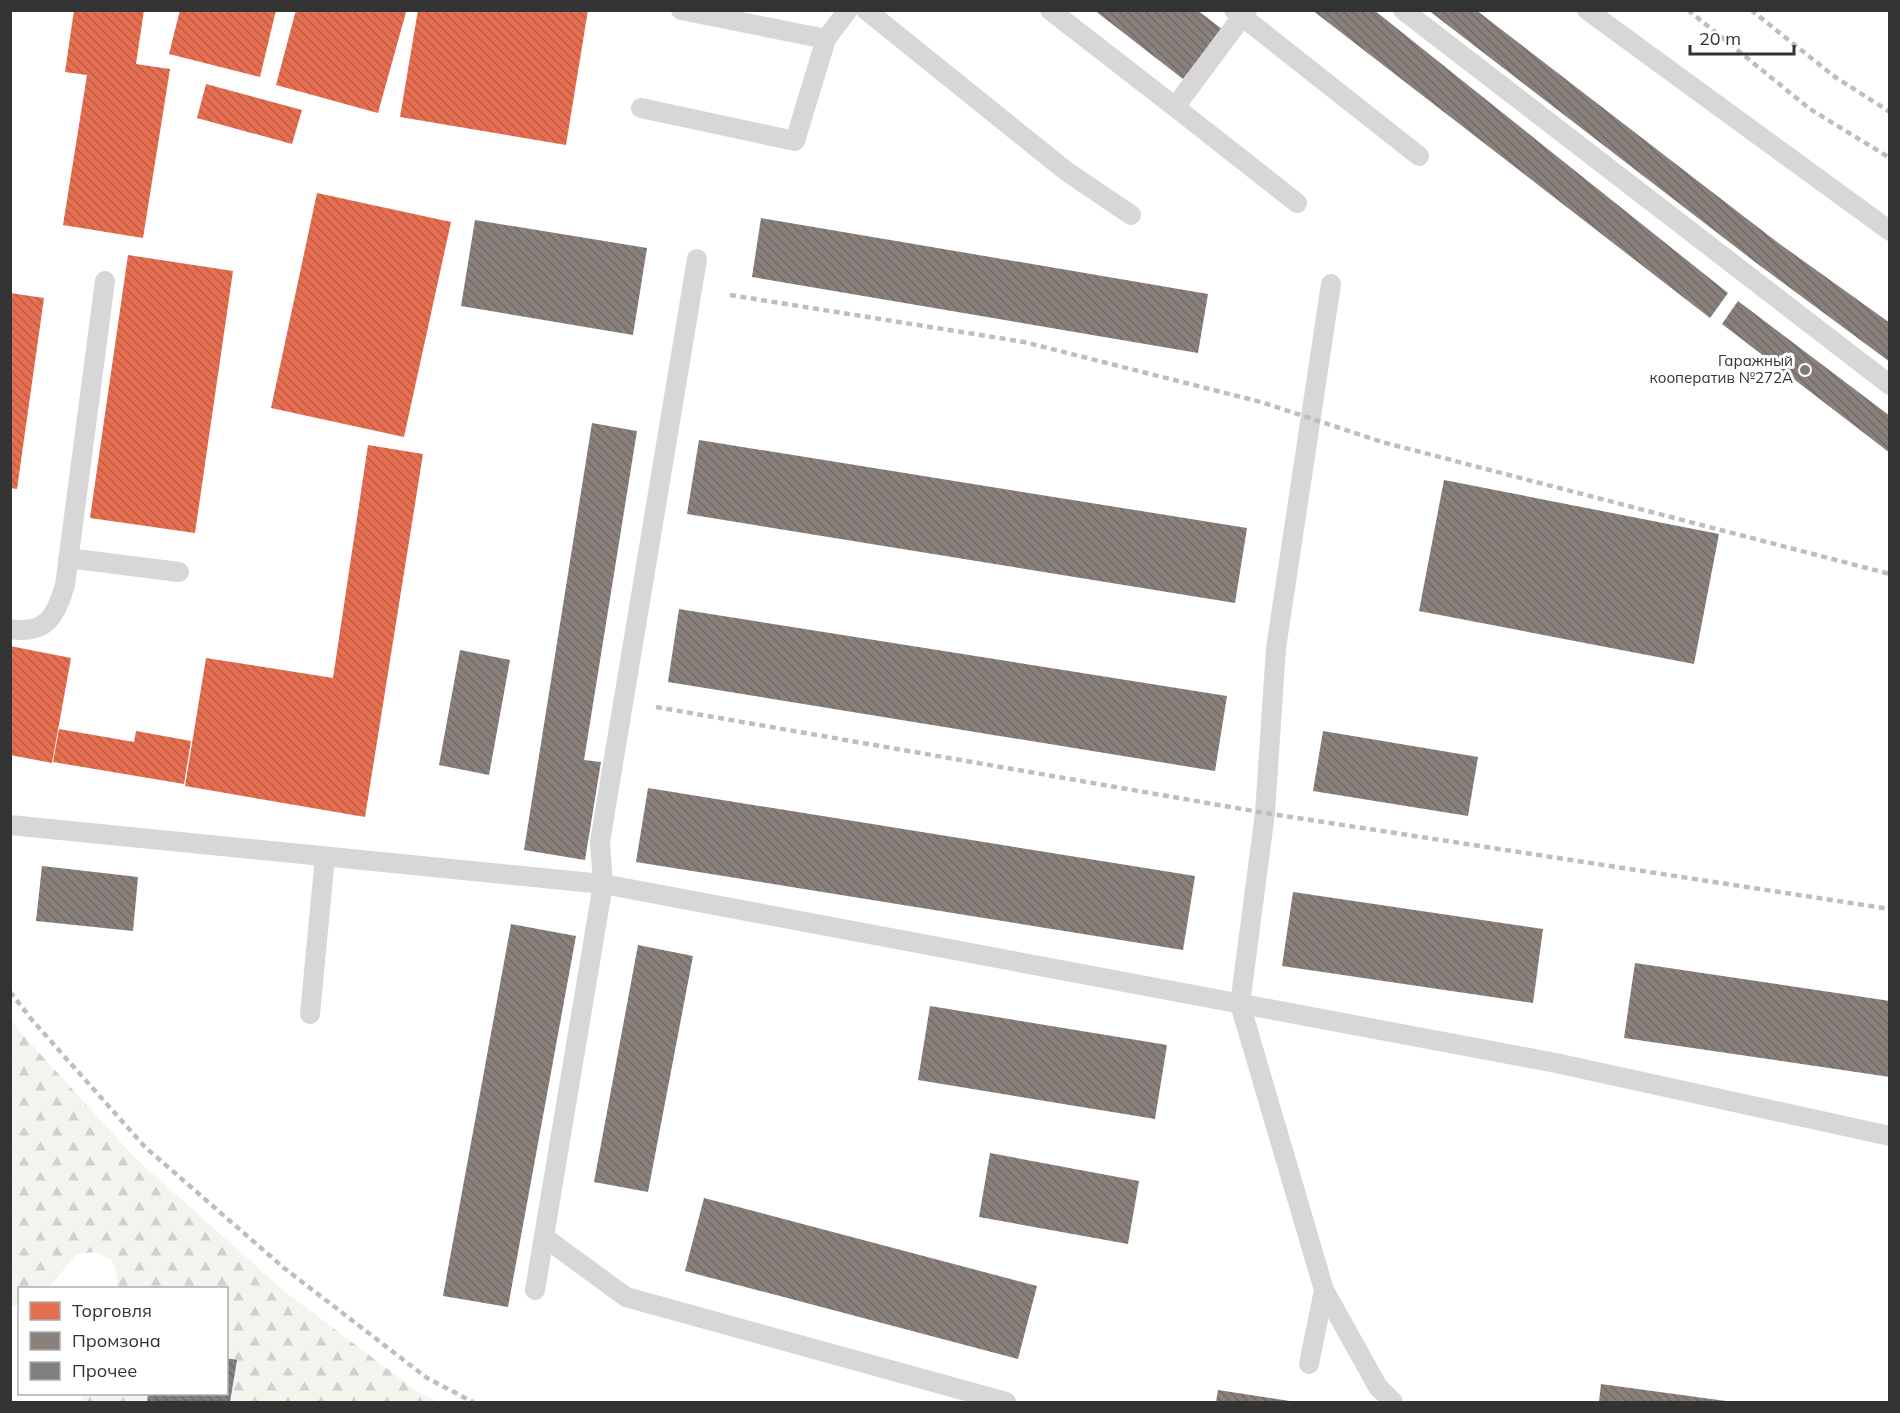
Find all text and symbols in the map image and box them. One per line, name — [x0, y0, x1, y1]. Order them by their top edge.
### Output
scale bar — [1690, 18, 1794, 56]
text: 20 m — [1699, 27, 1741, 50]
place label: Гаражный кооператив №272А — [1650, 351, 1793, 387]
marker: Гаражный кооператив №272А — [1798, 363, 1812, 377]
legend — [18, 1287, 228, 1395]
text: Торговля — [72, 1299, 152, 1322]
text: Промзона — [72, 1329, 161, 1352]
text: Прочее — [72, 1359, 137, 1382]

